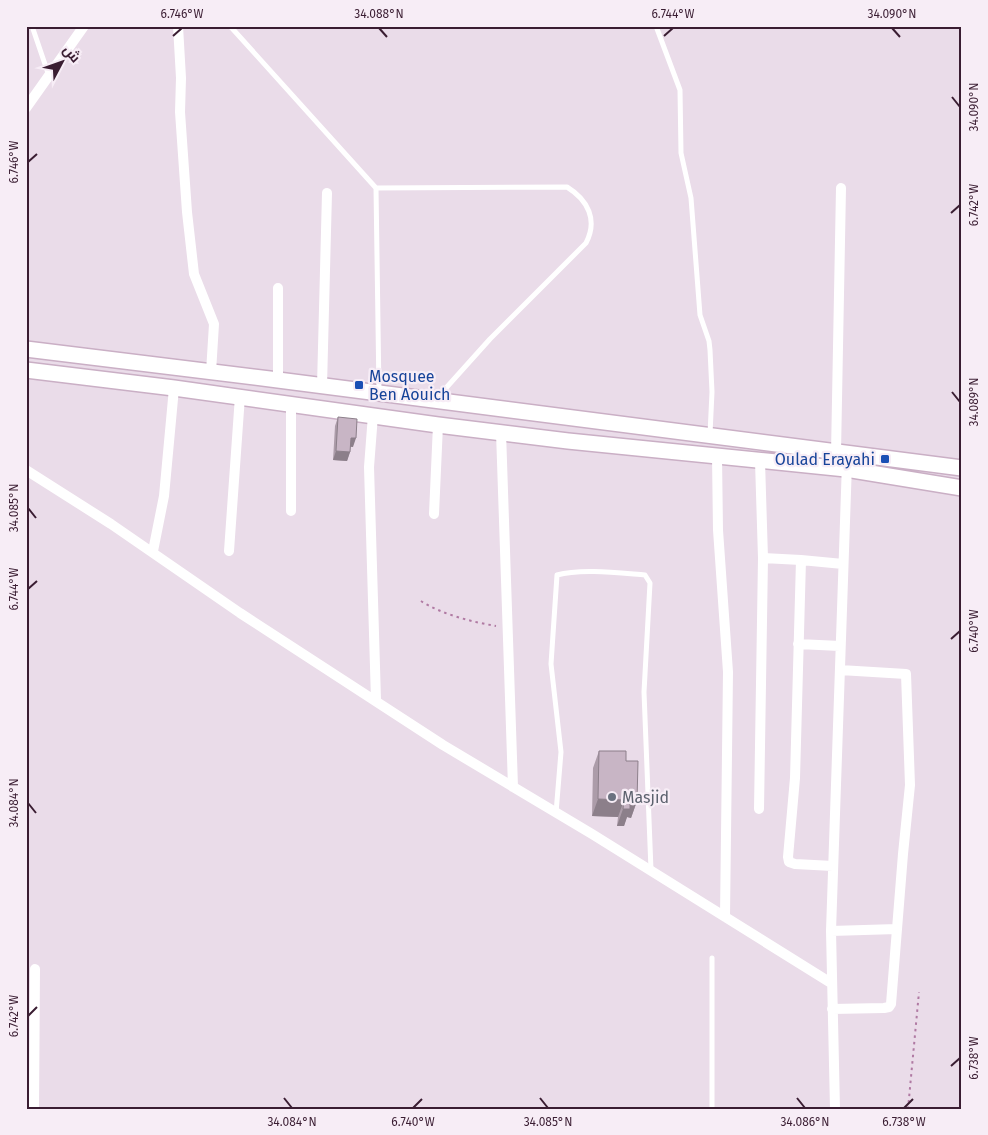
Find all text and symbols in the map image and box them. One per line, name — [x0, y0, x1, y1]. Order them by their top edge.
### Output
text: 6.746°W — [161, 7, 204, 21]
text: 34.088°N — [354, 7, 404, 21]
text: 6.744°W — [651, 7, 695, 21]
text: 34.090°N — [867, 7, 917, 21]
north arrow — [38, 38, 88, 88]
text: ش — [59, 41, 84, 66]
text: 34.090°N — [967, 82, 981, 132]
text: 6.746°W — [7, 140, 21, 183]
text: 6.742°W — [967, 184, 981, 226]
place label: Mosquee Ben Aouich — [369, 367, 450, 404]
text: 34.089°N — [967, 378, 981, 426]
marker: Mosquee Ben Aouich — [353, 379, 365, 391]
place label: Oulad Erayahi — [775, 450, 875, 469]
marker: Oulad Erayahi — [879, 453, 891, 465]
text: 34.085°N — [7, 484, 21, 532]
text: 6.744°W — [7, 567, 21, 611]
text: 6.740°W — [967, 609, 981, 653]
text: 34.084°N — [7, 778, 21, 828]
place label: Masjid — [622, 788, 669, 807]
marker: Masjid — [606, 791, 618, 803]
text: 6.742°W — [7, 995, 21, 1037]
text: 6.738°W — [967, 1036, 981, 1080]
text: 34.084°N — [267, 1115, 317, 1129]
text: 6.740°W — [391, 1115, 435, 1129]
text: 34.085°N — [524, 1115, 572, 1129]
text: 34.086°N — [780, 1115, 830, 1129]
text: 6.738°W — [882, 1115, 926, 1129]

